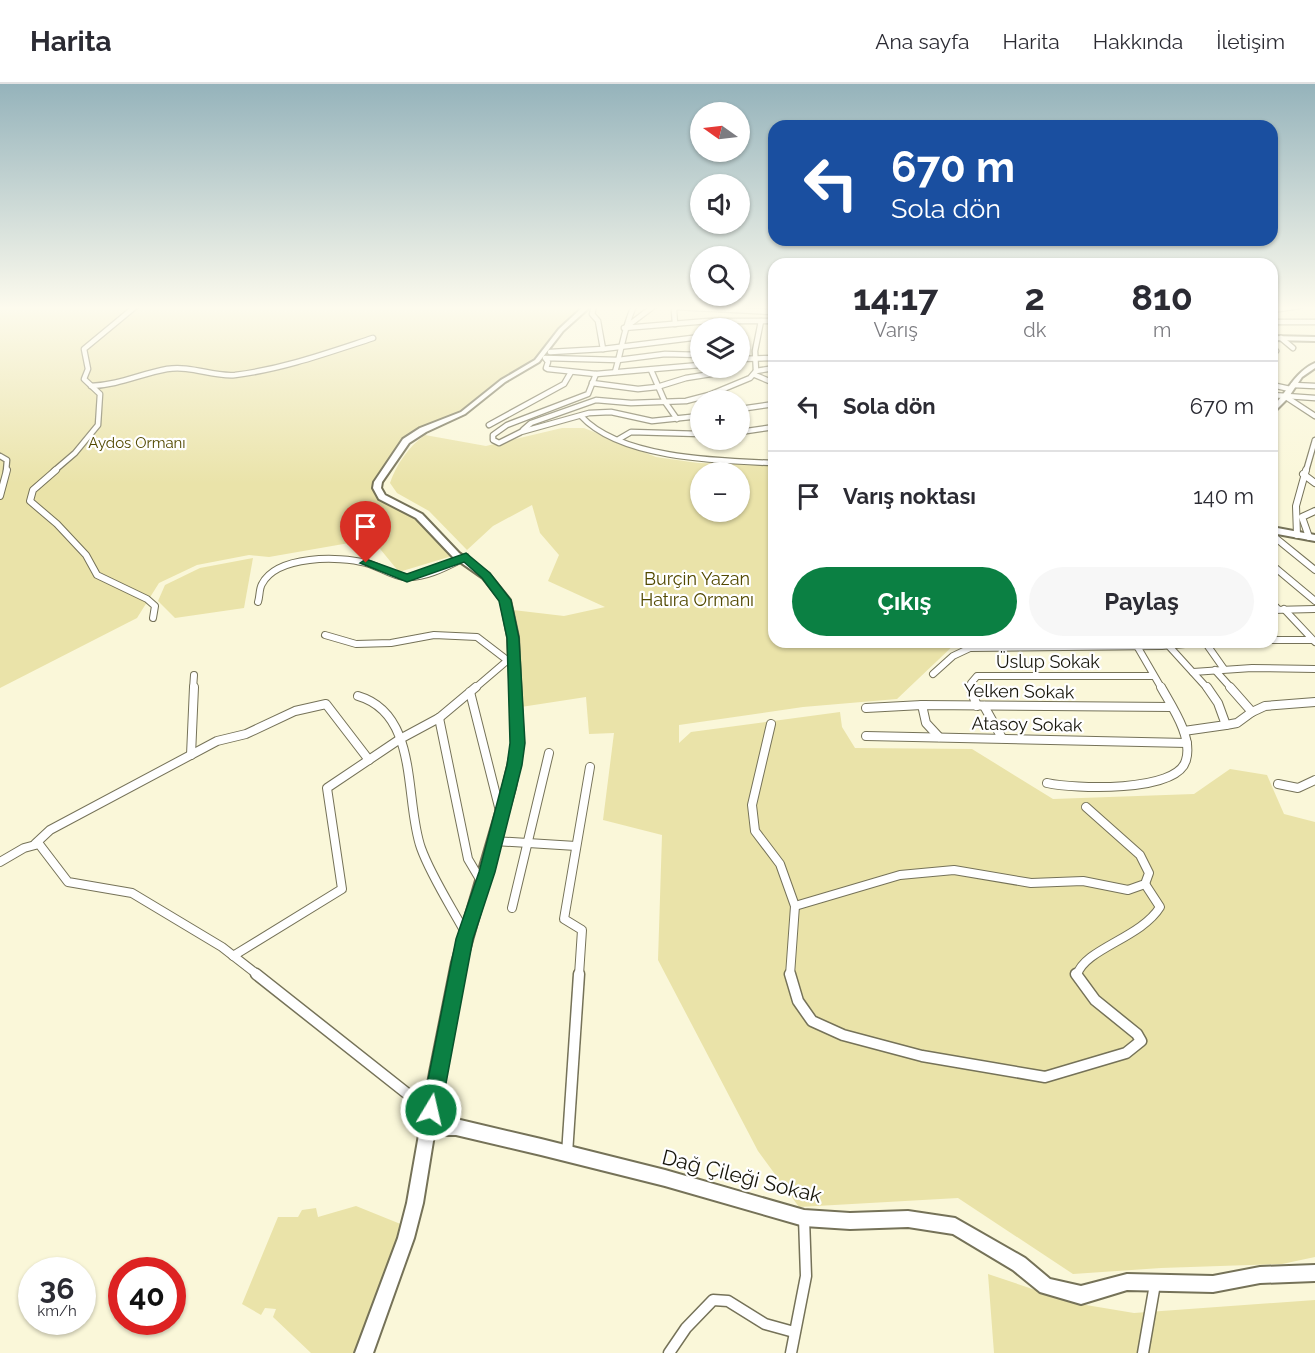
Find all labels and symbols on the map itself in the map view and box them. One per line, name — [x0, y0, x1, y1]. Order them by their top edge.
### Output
north arrow — [690, 102, 750, 162]
park label: Aydos Ormanı — [88, 434, 186, 452]
pin — [340, 501, 391, 563]
park label: Burçin Yazan Hatıra Ormanı — [640, 568, 754, 610]
street label: Üslup Sokak — [996, 651, 1100, 672]
street label: Yelken Sokak — [963, 680, 1075, 702]
street label: Atasoy Sokak — [971, 713, 1083, 735]
position arrow — [399, 1078, 463, 1142]
street label: Dağ Çileği Sokak — [660, 1144, 824, 1208]
speed limit sign: 40 — [108, 1257, 186, 1335]

